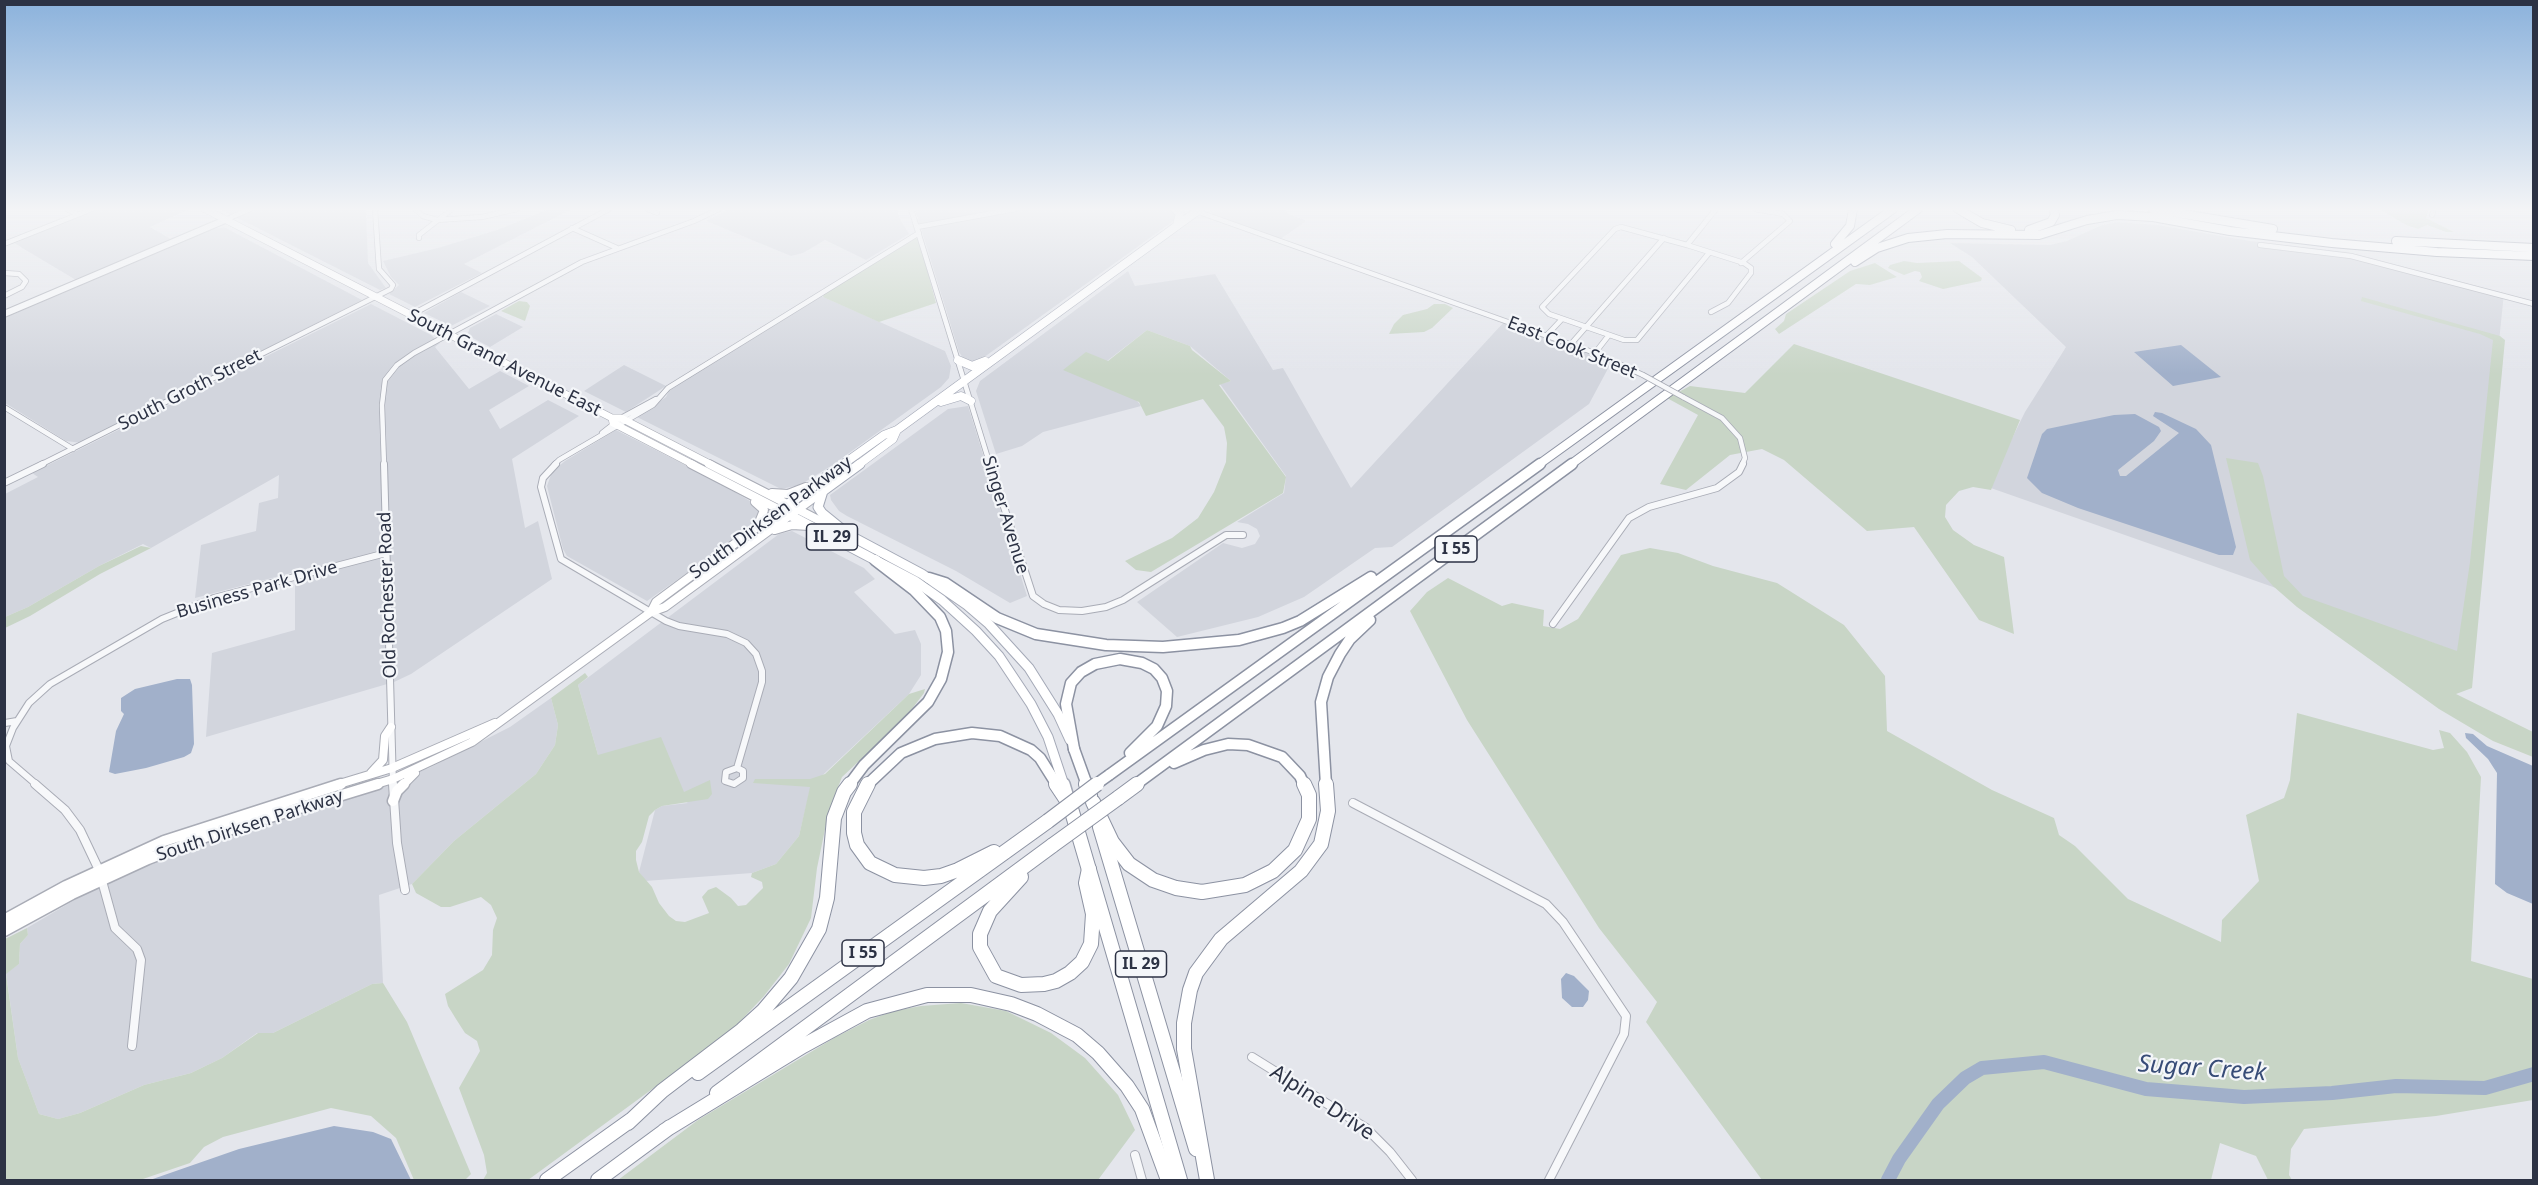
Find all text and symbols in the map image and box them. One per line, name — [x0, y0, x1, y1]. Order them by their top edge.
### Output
street label: South Grand Avenue East — [404, 305, 604, 421]
street label: East Cook Street — [1504, 312, 1640, 384]
street label: South Groth Street — [115, 345, 265, 435]
street label: South Dirksen Parkway — [686, 452, 856, 584]
street label: Singer Avenue — [977, 453, 1033, 577]
street label: Old Rochester Road — [374, 511, 402, 679]
road number: IL 29 — [806, 524, 858, 550]
road number: I 55 — [1435, 536, 1477, 562]
street label: Business Park Drive — [174, 557, 340, 623]
street label: South Dirksen Parkway — [154, 786, 346, 866]
road number: I 55 — [842, 940, 884, 966]
road number: IL 29 — [1116, 951, 1166, 977]
water label: Sugar Creek — [2137, 1050, 2267, 1088]
street label: Alpine Drive — [1265, 1060, 1379, 1146]

